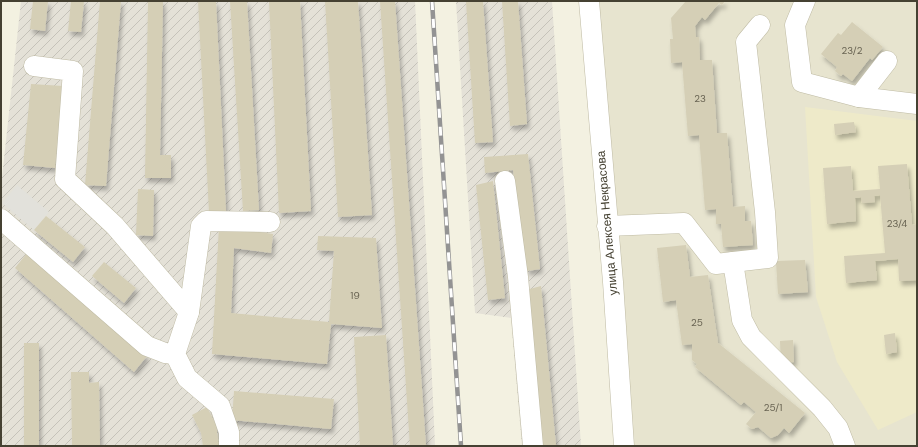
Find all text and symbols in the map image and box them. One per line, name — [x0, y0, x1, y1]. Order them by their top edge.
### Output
house number: 23/2 — [842, 44, 863, 57]
house number: 23 — [694, 92, 706, 105]
street label: улица Алексея Некрасова — [593, 150, 621, 296]
house number: 23/4 — [887, 217, 907, 230]
house number: 19 — [350, 289, 360, 302]
house number: 25 — [691, 316, 703, 329]
house number: 25/1 — [764, 401, 782, 414]

